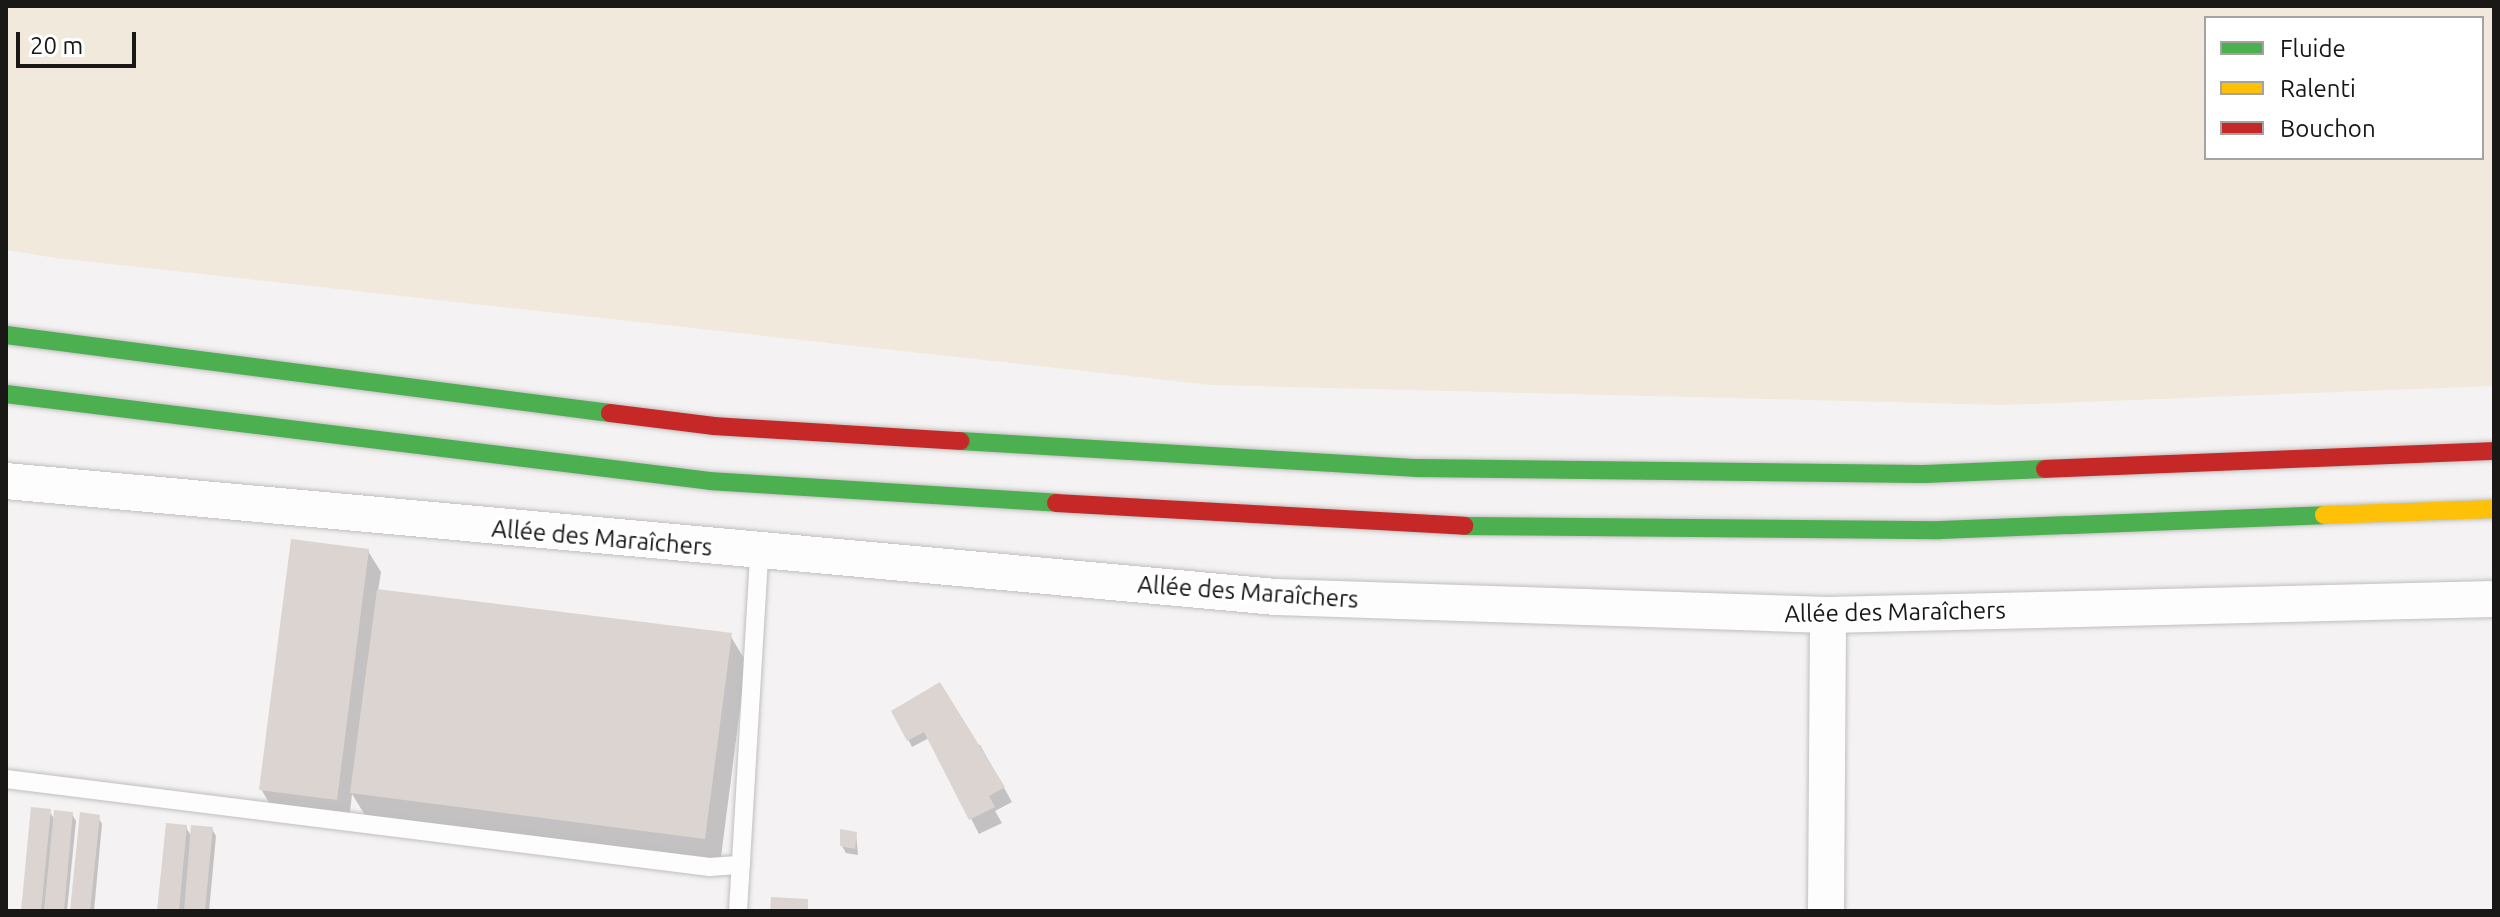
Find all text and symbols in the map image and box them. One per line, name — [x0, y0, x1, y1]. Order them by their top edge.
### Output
scale bar — [20, 16, 140, 66]
legend — [2204, 16, 2484, 160]
text: 20 m — [30, 32, 83, 59]
text: Fluide — [2280, 35, 2346, 62]
text: Ralenti — [2280, 75, 2356, 102]
text: Bouchon — [2280, 115, 2376, 142]
street label: Allée des Maraîchers — [490, 514, 714, 562]
street label: Allée des Maraîchers — [1137, 570, 1359, 614]
street label: Allée des Maraîchers — [1784, 596, 2006, 628]

